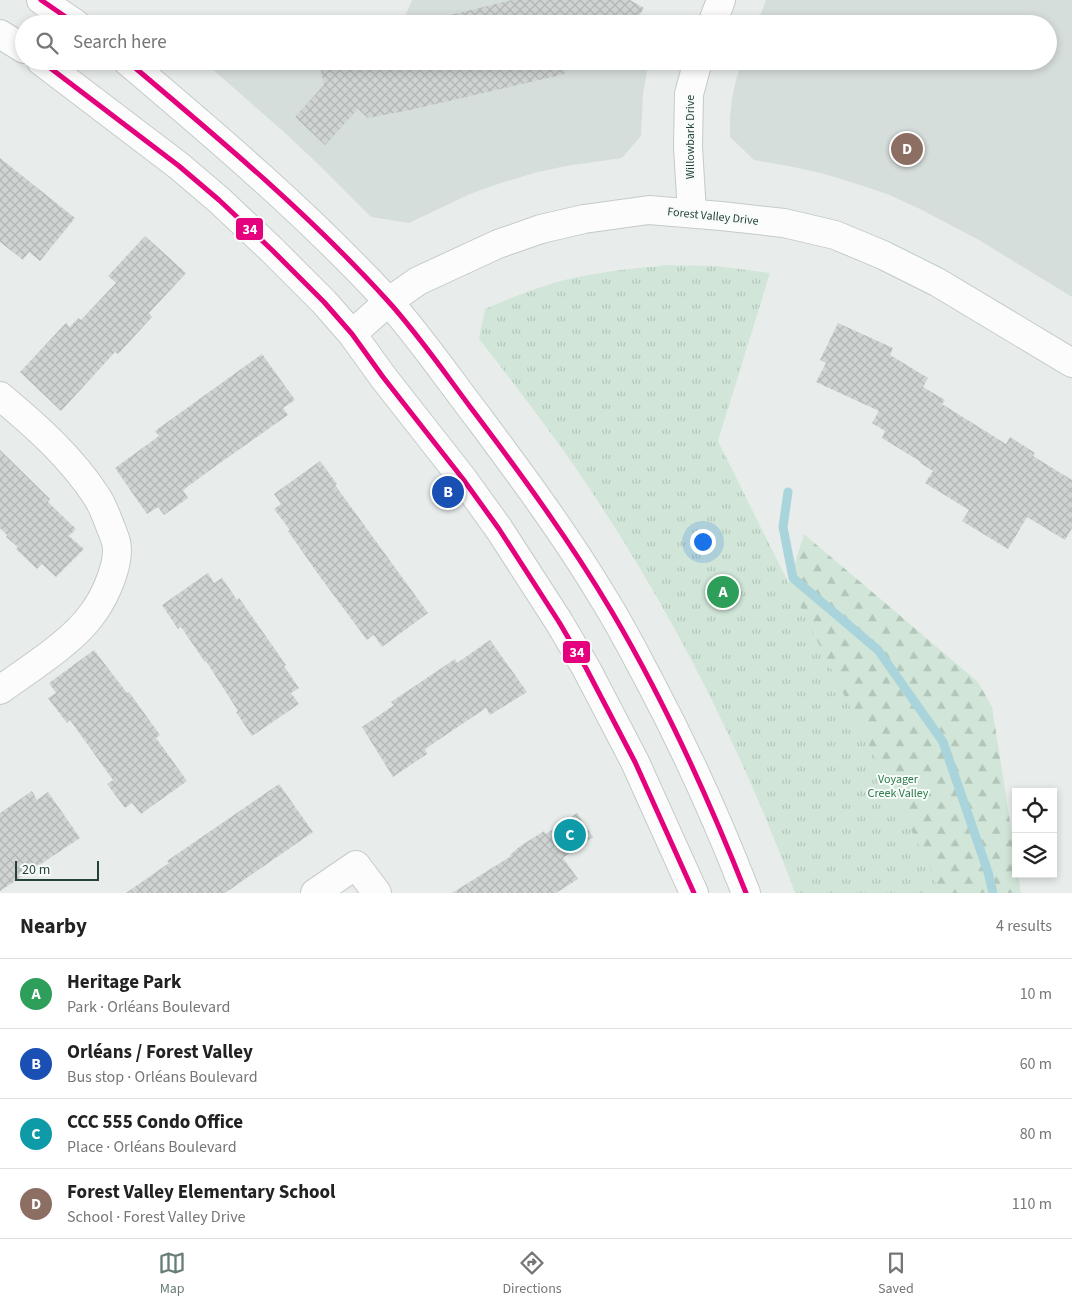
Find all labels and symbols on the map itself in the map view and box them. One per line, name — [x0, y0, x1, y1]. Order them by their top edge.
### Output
street label: Willowbark Drive — [682, 95, 699, 179]
pin: D — [891, 130, 923, 168]
street label: Forest Valley Drive — [666, 203, 759, 230]
line badge: 34 — [235, 217, 264, 241]
text: 34 — [243, 220, 258, 240]
pin: B — [432, 473, 464, 511]
your location — [690, 529, 716, 555]
pin: A — [707, 573, 739, 611]
line badge: 34 — [562, 640, 591, 664]
text: 34 — [570, 643, 585, 663]
park label: Voyager Creek Valley — [868, 771, 929, 802]
pin: C — [554, 816, 586, 854]
scale bar — [15, 858, 99, 881]

